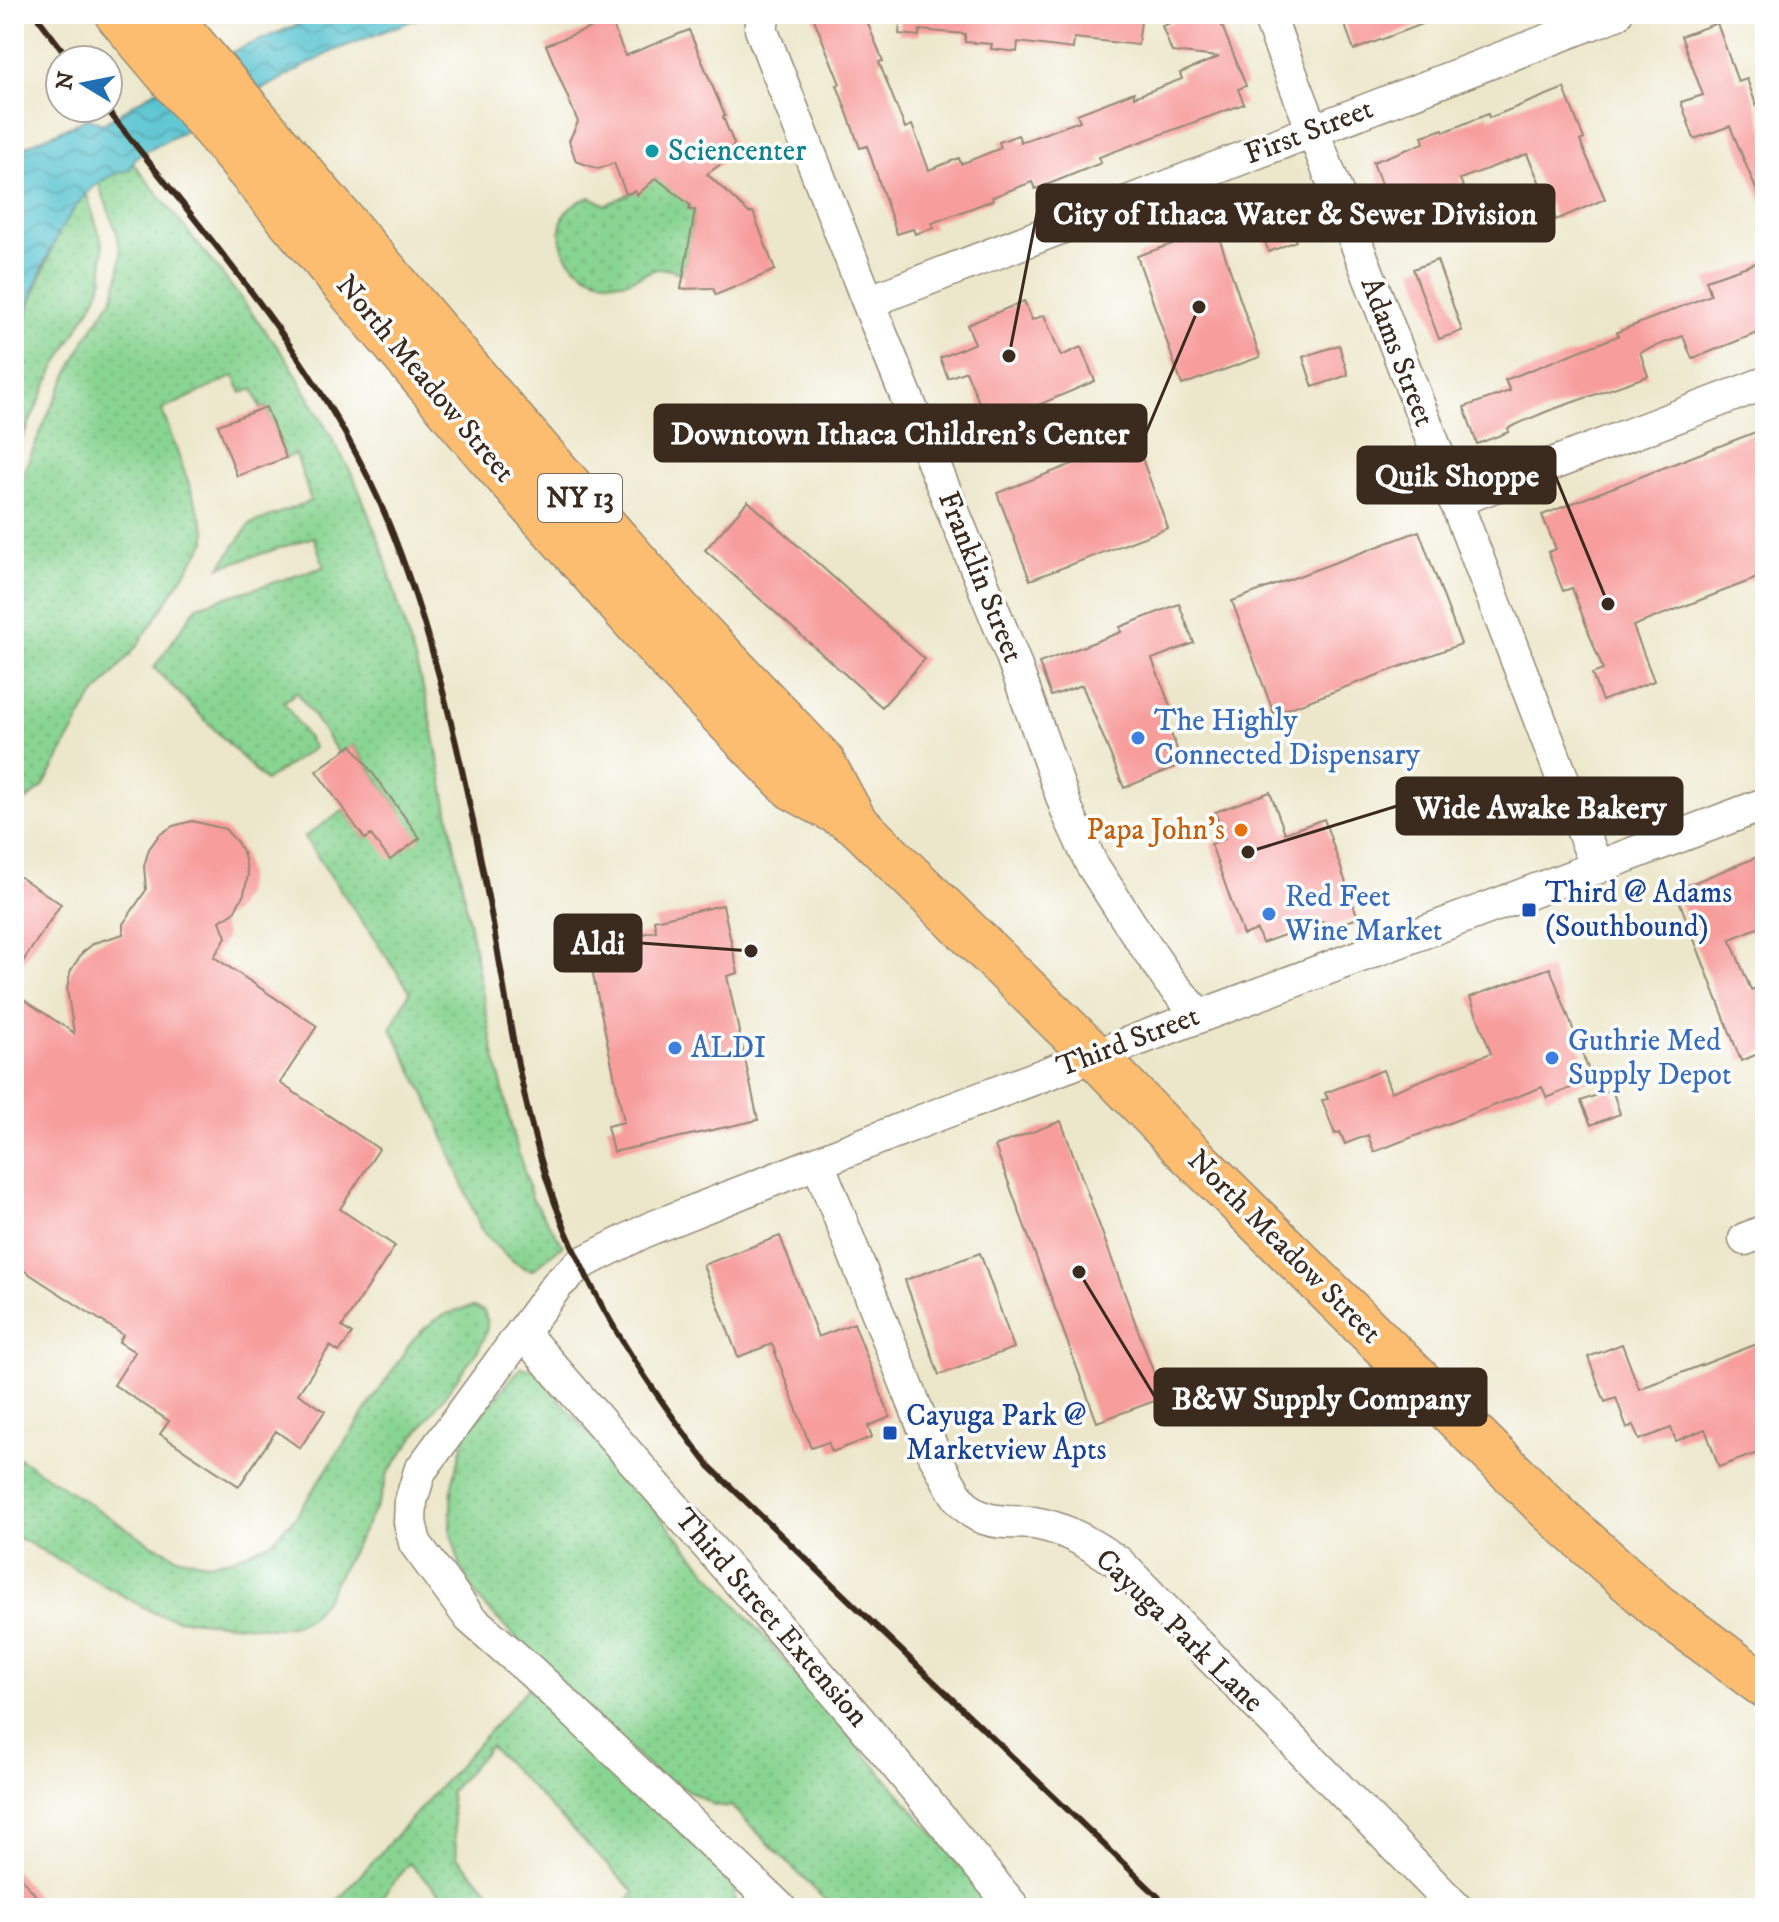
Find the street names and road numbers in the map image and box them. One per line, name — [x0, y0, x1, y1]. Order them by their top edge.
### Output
street label: First Street — [1240, 91, 1378, 173]
street label: North Meadow Street — [327, 268, 523, 490]
street label: Adams Street — [1352, 272, 1442, 432]
road number: NY 13 — [538, 474, 622, 522]
street label: Franklin Street — [929, 486, 1031, 668]
street label: Third Street — [1052, 998, 1204, 1086]
street label: North Meadow Street — [1179, 1142, 1389, 1352]
street label: Third Street Extension — [666, 1501, 876, 1735]
street label: Cayuga Park Lane — [1087, 1541, 1271, 1721]

